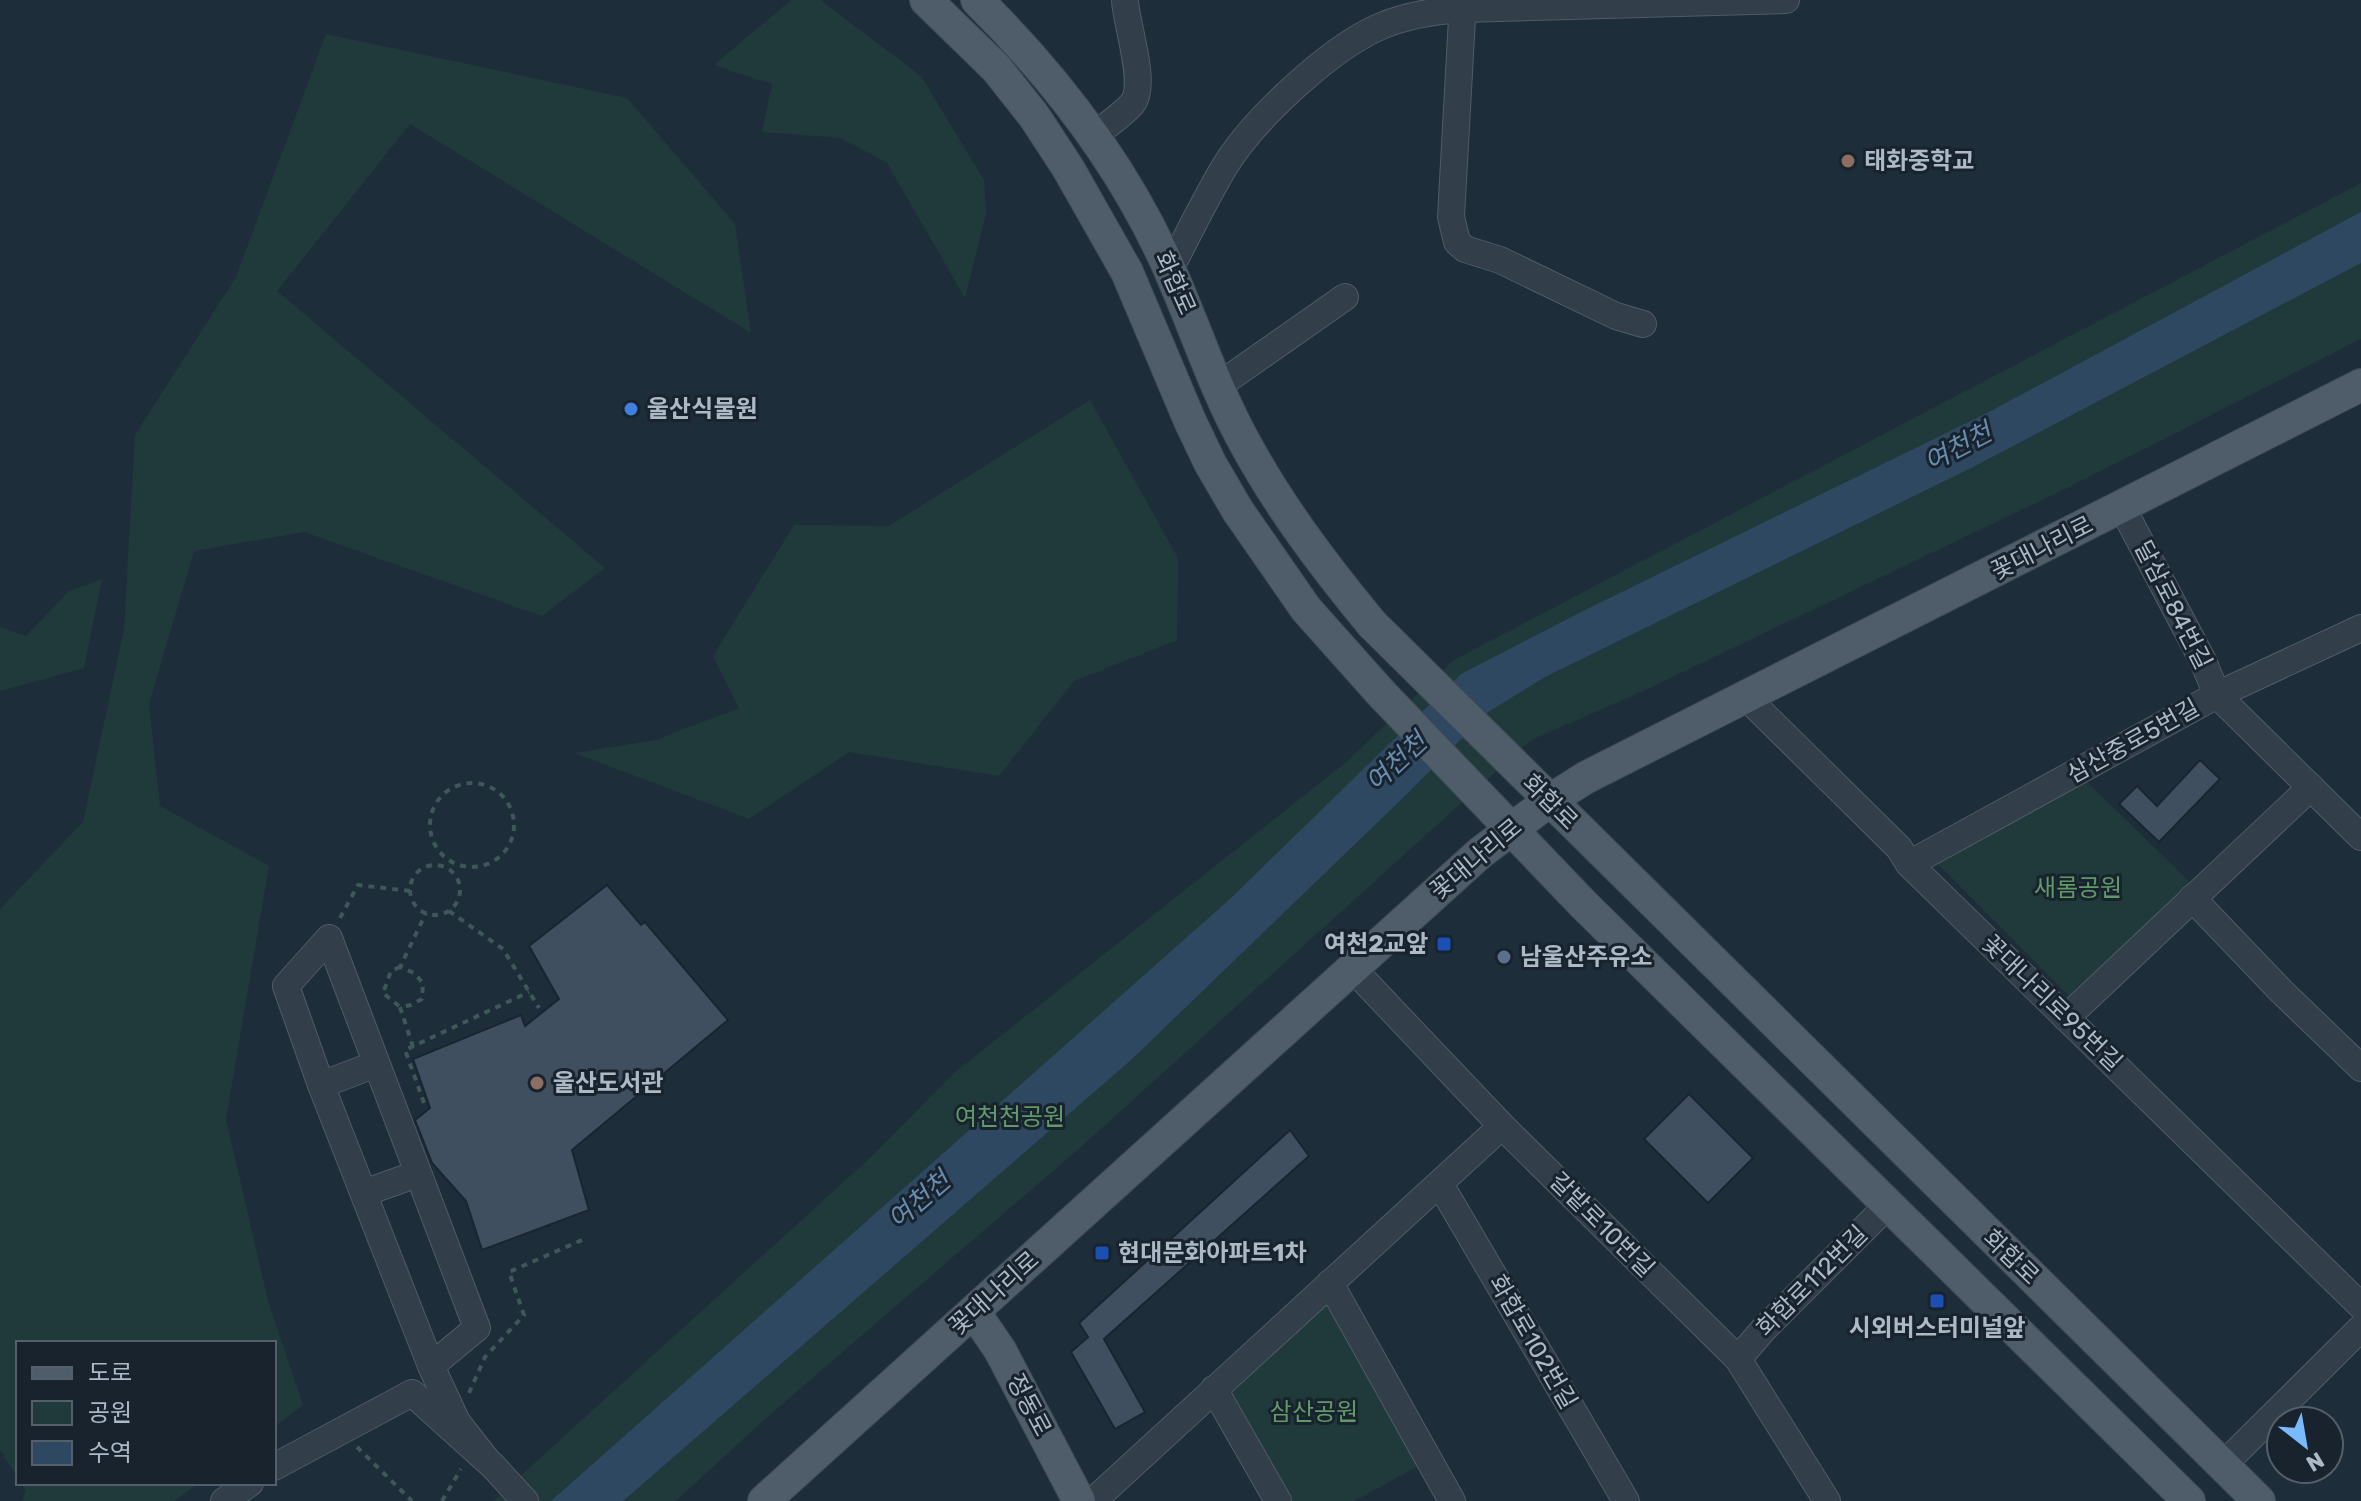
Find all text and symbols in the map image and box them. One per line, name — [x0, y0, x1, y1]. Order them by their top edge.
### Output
place label: 태화중학교 — [1864, 147, 1974, 175]
marker: 태화중학교 — [1839, 152, 1857, 170]
street label: 화합로 — [1149, 247, 1201, 319]
place label: 울산식물원 — [647, 395, 757, 423]
marker: 울산식물원 — [622, 400, 640, 418]
water label: 여천천 — [1919, 415, 2000, 478]
street label: 꽃대나리로 — [1986, 510, 2098, 586]
street label: 달삼로84번길 — [2129, 536, 2217, 674]
street label: 삼산중로5번길 — [2062, 693, 2204, 789]
water label: 여천천 — [1360, 724, 1435, 798]
street label: 화합로 — [1517, 769, 1583, 835]
street label: 꽃대나리로 — [1425, 813, 1527, 905]
park label: 새롬공원 — [2034, 874, 2122, 902]
street label: 꽃대나리로95번길 — [1976, 929, 2128, 1077]
place label: 여천2교앞 — [1324, 930, 1428, 958]
marker: 여천2교앞 — [1435, 935, 1453, 953]
place label: 남울산주유소 — [1520, 943, 1652, 971]
marker: 남울산주유소 — [1495, 948, 1513, 966]
place label: 울산도서관 — [553, 1069, 663, 1097]
marker: 울산도서관 — [528, 1074, 546, 1092]
park label: 여천천공원 — [955, 1103, 1065, 1131]
water label: 여천천 — [882, 1163, 959, 1236]
street label: 갈밭로10번길 — [1544, 1167, 1660, 1283]
street label: 화합로112번길 — [1751, 1220, 1873, 1342]
street label: 화합로 — [1977, 1224, 2045, 1290]
place label: 현대문화아파트1차 — [1118, 1239, 1307, 1267]
marker: 현대문화아파트1차 — [1093, 1244, 1111, 1262]
street label: 꽃대나리로 — [944, 1246, 1044, 1340]
street label: 화합로102번길 — [1483, 1270, 1583, 1414]
marker: 시외버스터미널앞 — [1928, 1292, 1946, 1310]
place label: 시외버스터미널앞 — [1849, 1314, 2025, 1342]
legend — [16, 1341, 276, 1485]
text: 도로 — [88, 1359, 132, 1387]
street label: 정동로 — [1001, 1369, 1057, 1441]
park label: 삼산공원 — [1270, 1398, 1358, 1426]
text: 공원 — [88, 1399, 132, 1427]
north arrow — [2265, 1405, 2345, 1485]
text: 수역 — [88, 1439, 132, 1467]
text: N — [2301, 1446, 2329, 1477]

